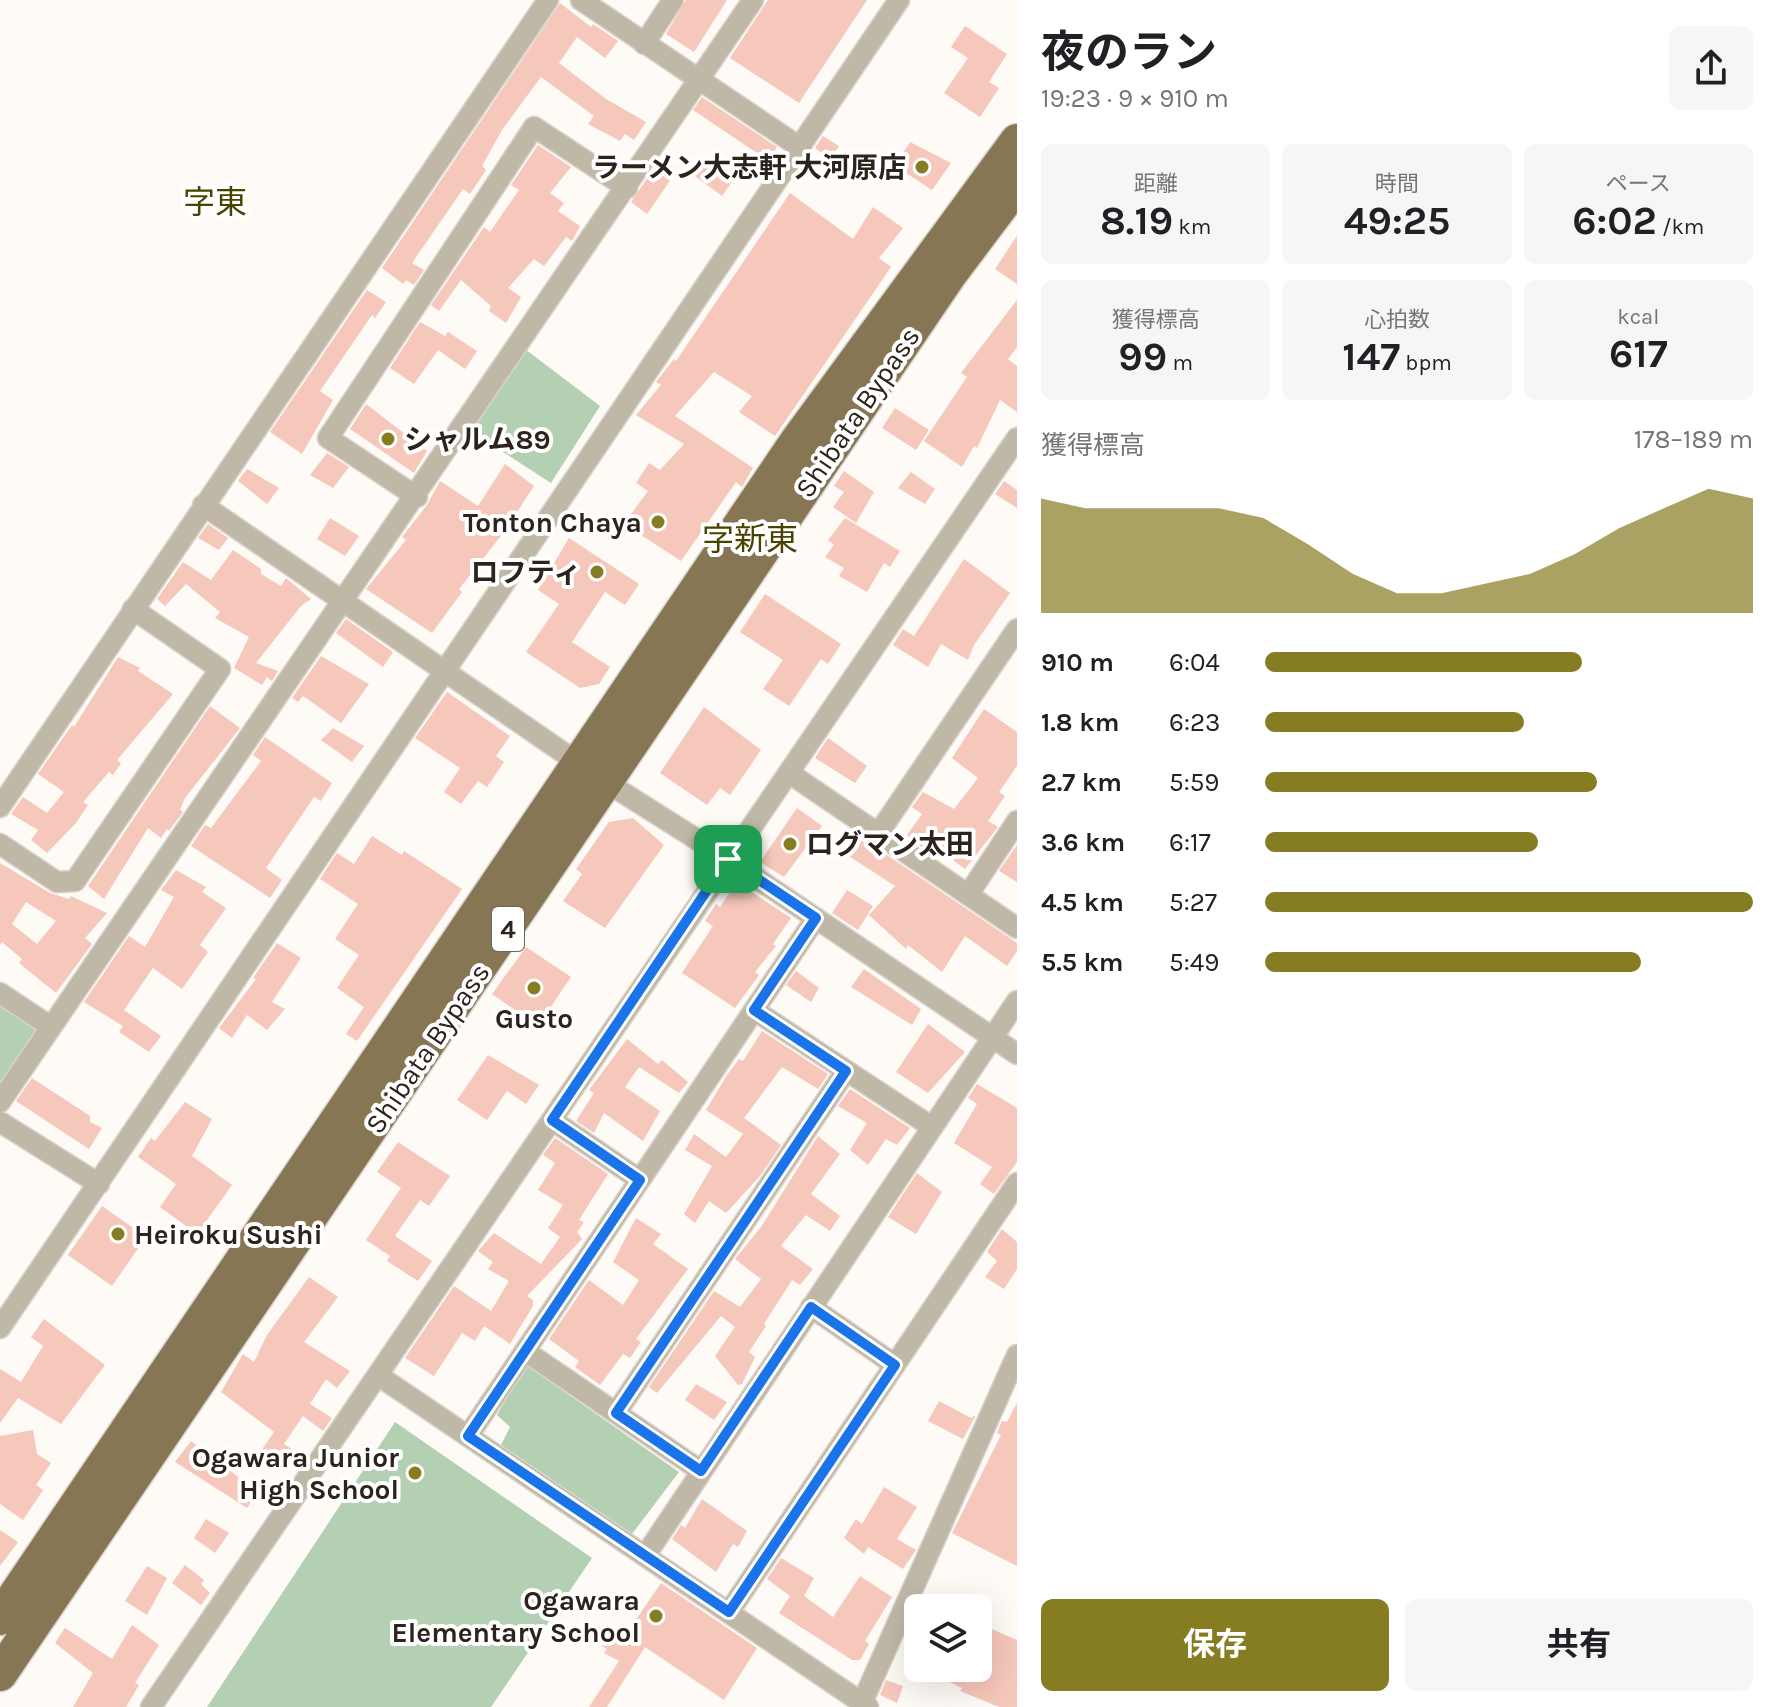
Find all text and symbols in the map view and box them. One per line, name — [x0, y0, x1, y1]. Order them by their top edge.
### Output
button: share — [1669, 26, 1753, 110]
text: 夜のラン — [1041, 27, 1217, 78]
text: 19:23 · 9 × 910 m — [1041, 83, 1229, 114]
place label: ラーメン大志軒 大河原店 — [592, 151, 906, 184]
marker: ラーメン大志軒 大河原店 — [913, 158, 931, 176]
text: 距離 — [1134, 171, 1178, 197]
text: 時間 — [1375, 171, 1419, 197]
text: ペース — [1606, 171, 1671, 197]
district label: 字東 — [183, 184, 247, 221]
text: 8.19 — [1100, 197, 1173, 244]
text: 49:25 — [1344, 197, 1450, 244]
text: 6:02 — [1572, 197, 1657, 244]
text: km — [1173, 214, 1211, 240]
text: /km — [1657, 214, 1704, 240]
text: kcal — [1617, 304, 1659, 330]
text: 獲得標高 — [1112, 307, 1200, 333]
text: 心拍数 — [1364, 307, 1430, 333]
street label: Shibata Bypass — [788, 321, 927, 504]
text: 617 — [1609, 330, 1668, 377]
text: 99 — [1118, 333, 1167, 380]
text: 147 — [1342, 333, 1400, 380]
text: m — [1167, 350, 1193, 376]
text: bpm — [1400, 350, 1452, 376]
place label: シャルム89 — [404, 423, 551, 456]
text: 178–189 m — [1634, 424, 1753, 455]
marker: シャルム89 — [379, 430, 397, 448]
text: 獲得標高 — [1041, 430, 1145, 461]
place label: Tonton Chaya — [463, 506, 642, 539]
marker: Tonton Chaya — [649, 513, 667, 531]
district label: 字新東 — [702, 521, 798, 558]
place label: ロフティ — [471, 556, 581, 589]
marker: ロフティ — [588, 563, 606, 581]
text: 910 m — [1041, 647, 1114, 678]
text: 6:04 — [1169, 647, 1220, 678]
text: 1.8 km — [1041, 707, 1119, 738]
text: 6:23 — [1169, 707, 1220, 738]
text: 2.7 km — [1041, 767, 1122, 798]
text: 5:59 — [1169, 767, 1219, 798]
pin — [694, 825, 762, 893]
text: 3.6 km — [1041, 827, 1125, 858]
text: 6:17 — [1169, 827, 1211, 858]
place label: ログマン太田 — [806, 828, 974, 861]
marker: ログマン太田 — [781, 835, 799, 853]
icon: arrive — [706, 837, 750, 881]
text: 4.5 km — [1041, 887, 1124, 918]
text: 5:27 — [1169, 887, 1217, 918]
road number: 4 — [492, 907, 524, 951]
text: 5.5 km — [1041, 947, 1124, 978]
text: 5:49 — [1169, 947, 1219, 978]
street label: Shibata Bypass — [358, 957, 497, 1140]
marker: Gusto — [525, 979, 543, 997]
place label: Gusto — [495, 1002, 573, 1035]
place label: Heiroku Sushi — [134, 1218, 323, 1251]
marker: Heiroku Sushi — [109, 1225, 127, 1243]
place label: Ogawara Junior High School — [192, 1441, 399, 1506]
marker: Ogawara Junior High School — [406, 1464, 424, 1482]
place label: Ogawara Elementary School — [391, 1584, 640, 1649]
map controls — [904, 1594, 992, 1682]
button: layers — [904, 1594, 992, 1682]
button: 保存 — [1041, 1599, 1389, 1691]
button: 共有 — [1405, 1599, 1753, 1691]
marker: Ogawara Elementary School — [647, 1607, 665, 1625]

